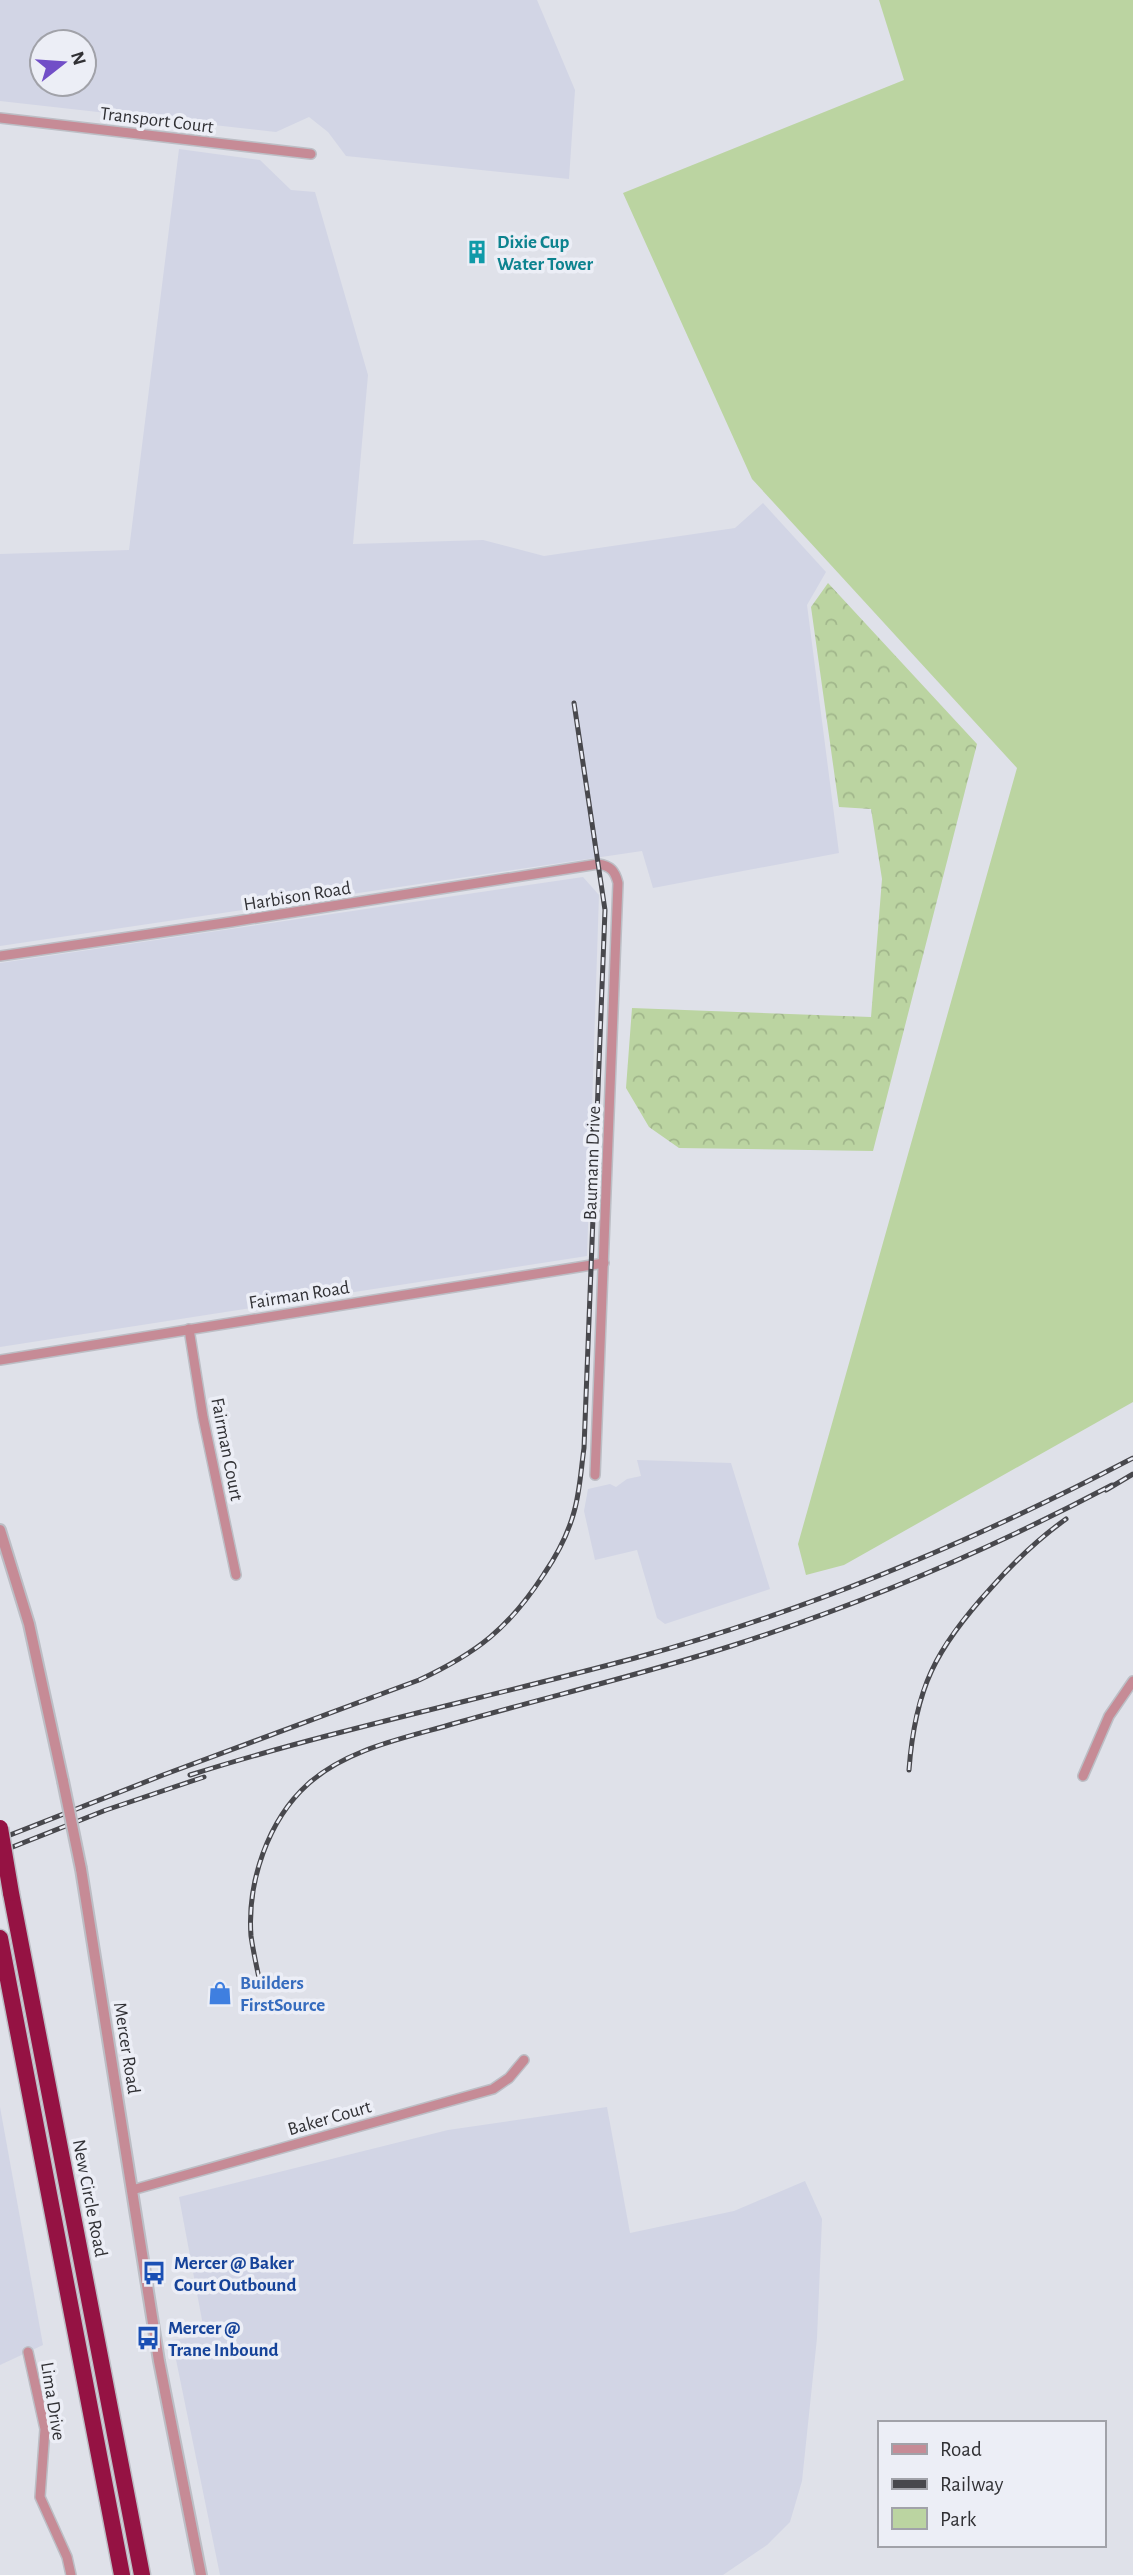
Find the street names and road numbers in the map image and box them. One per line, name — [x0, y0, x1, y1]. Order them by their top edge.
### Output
street label: Transport Court — [99, 104, 215, 137]
street label: Harbison Road — [242, 879, 353, 914]
street label: Baumann Drive — [581, 1106, 604, 1221]
street label: Fairman Road — [248, 1278, 351, 1313]
street label: Fairman Court — [207, 1396, 246, 1502]
street label: Mercer Road — [110, 2001, 143, 2096]
street label: Baker Court — [286, 2097, 373, 2139]
street label: New Circle Road — [69, 2138, 110, 2259]
street label: Lima Drive — [37, 2361, 68, 2442]

